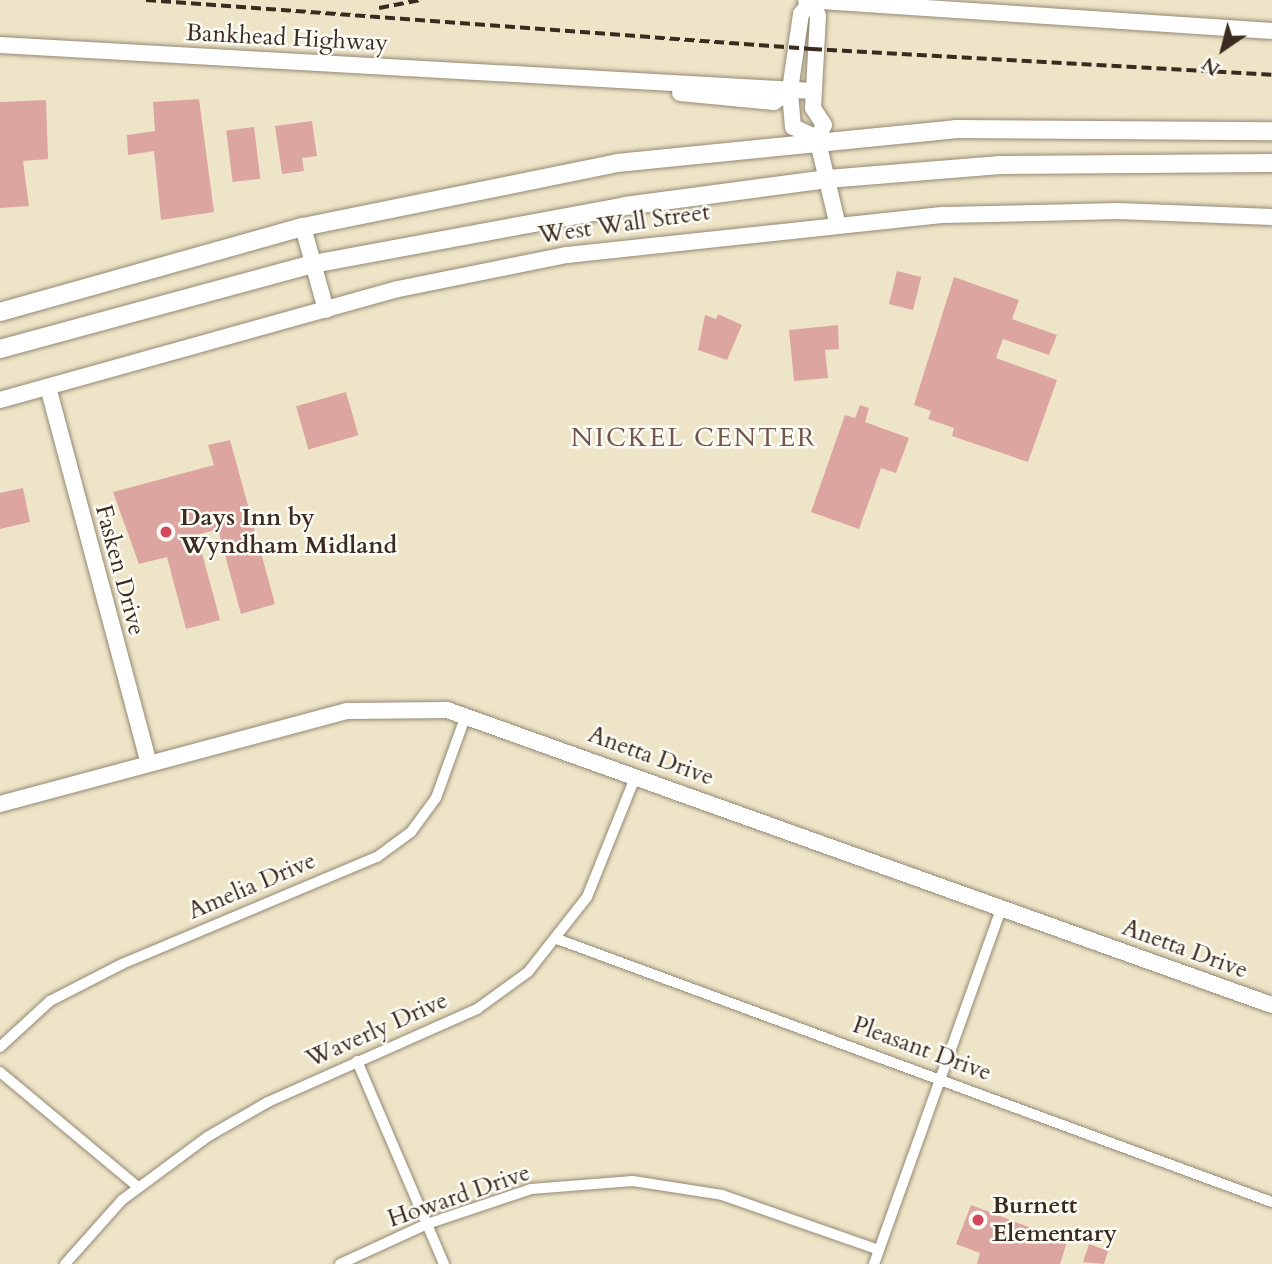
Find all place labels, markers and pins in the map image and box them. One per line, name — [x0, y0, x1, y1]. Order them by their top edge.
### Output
place label: Days Inn by Wyndham Midland — [180, 504, 397, 560]
marker: Days Inn by Wyndham Midland — [158, 524, 174, 540]
place label: Burnett Elementary — [992, 1192, 1117, 1248]
marker: Burnett Elementary — [970, 1212, 986, 1228]

